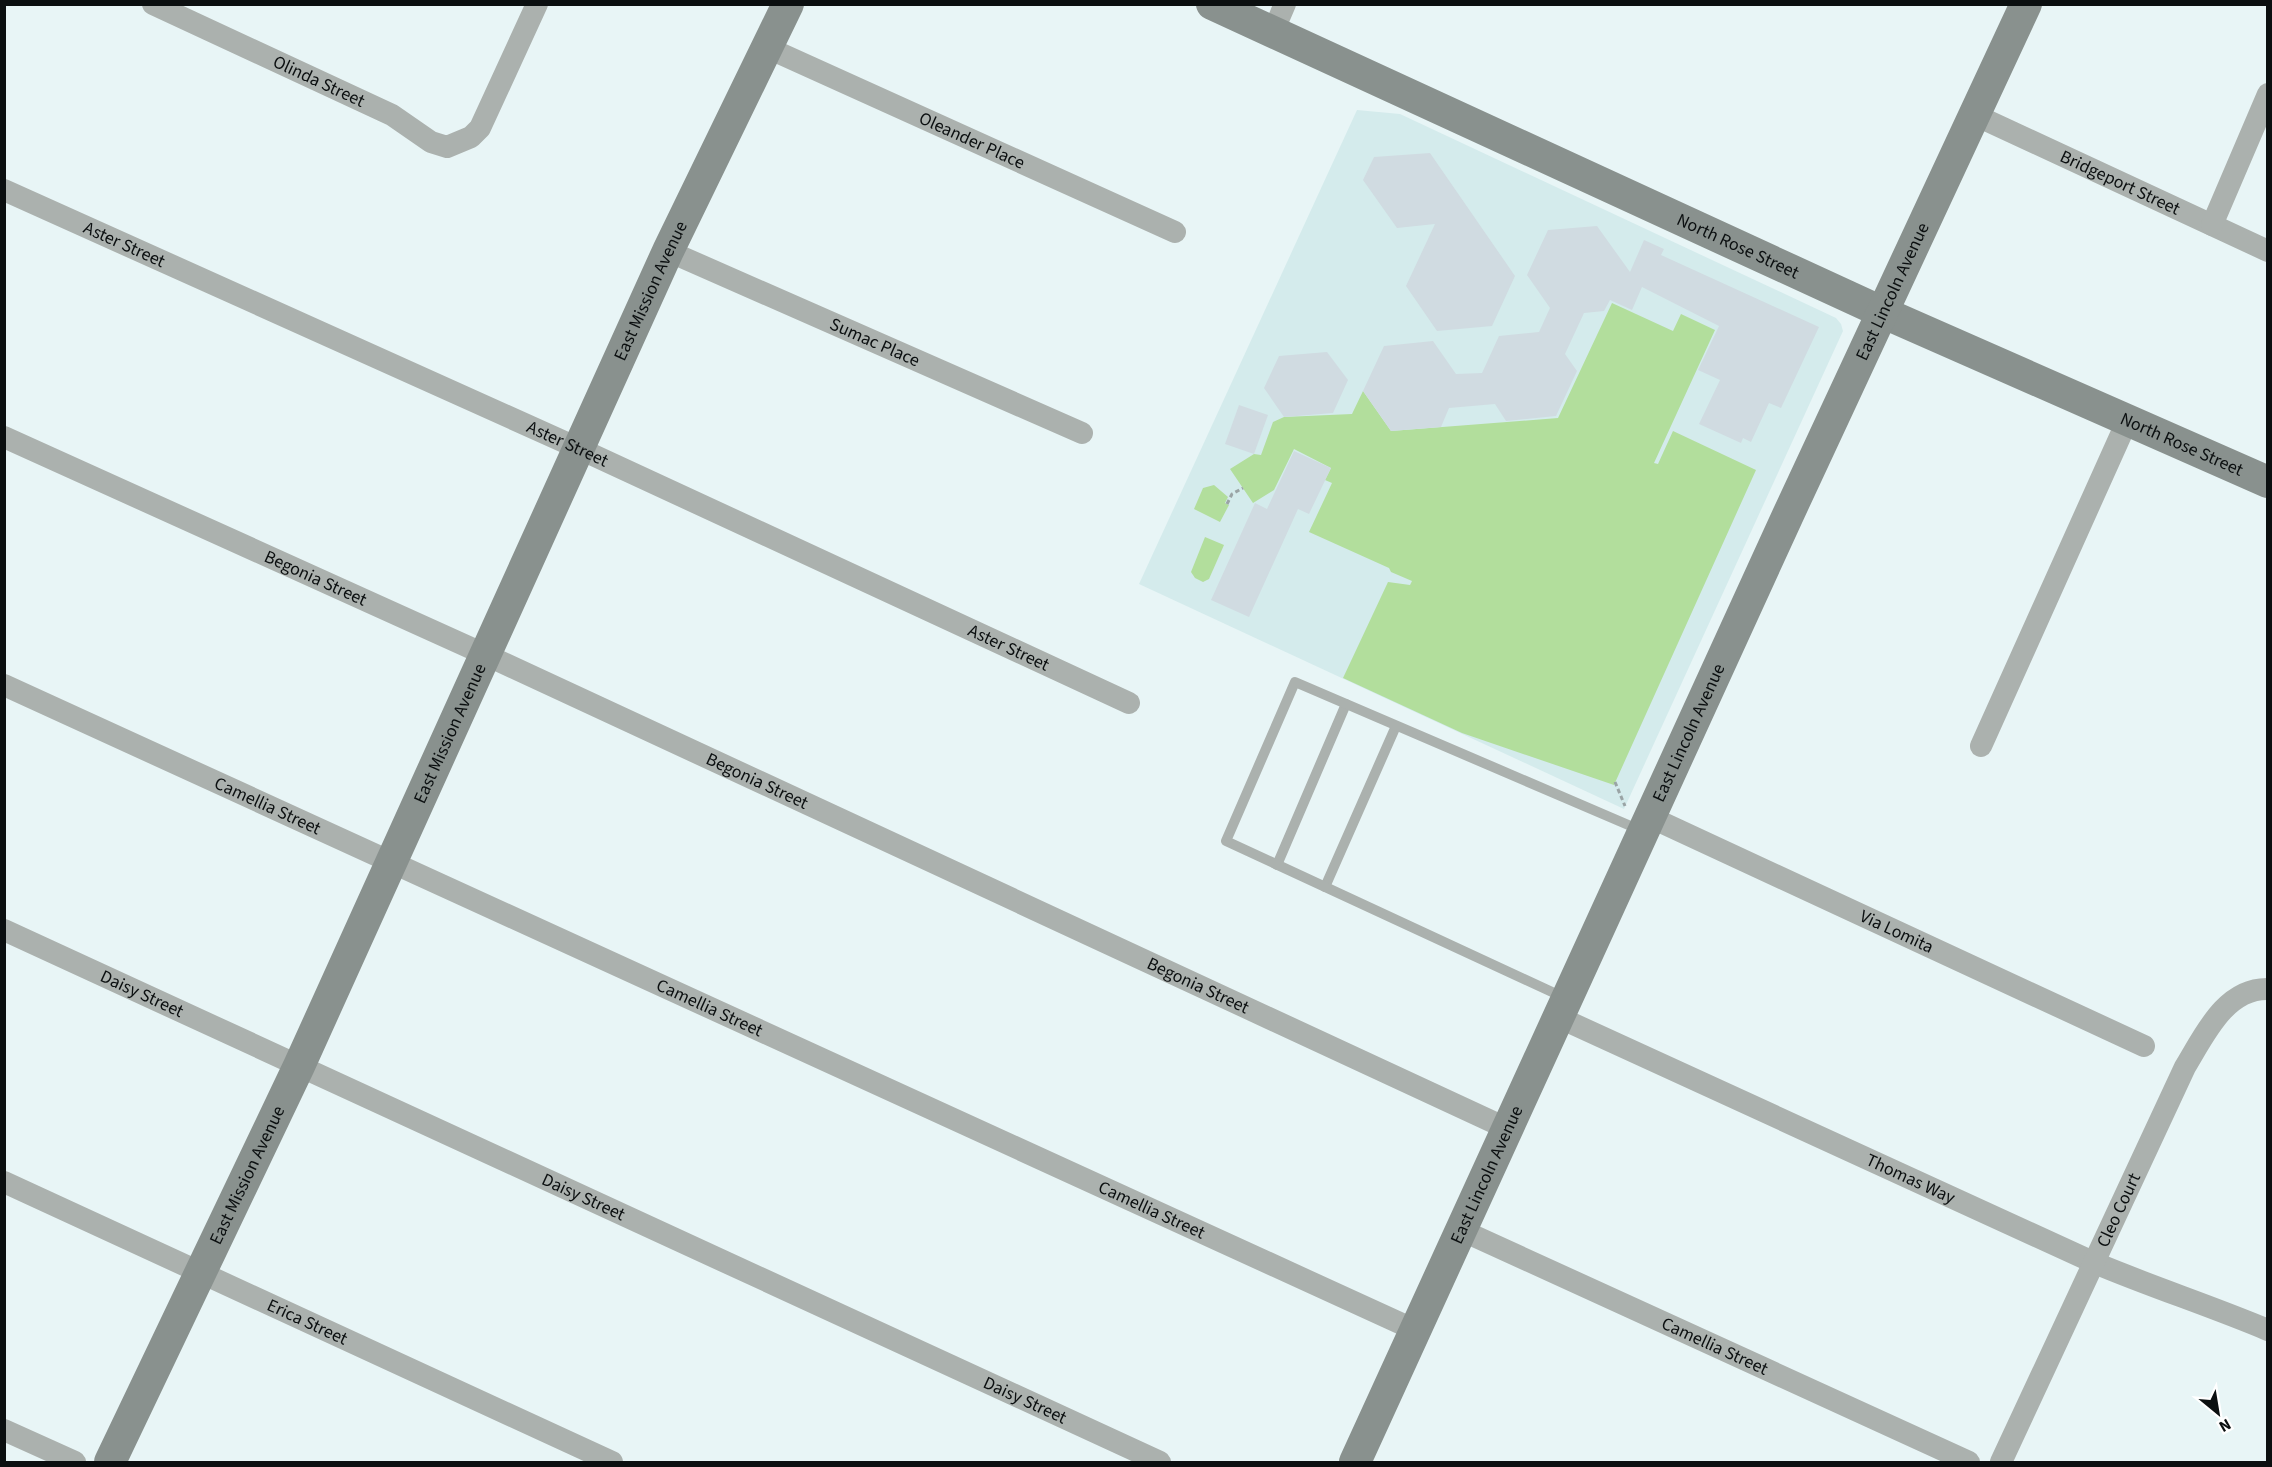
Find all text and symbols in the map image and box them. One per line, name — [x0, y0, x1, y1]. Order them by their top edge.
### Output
street label: Olinda Street — [269, 49, 369, 113]
street label: Oleander Place — [915, 105, 1029, 175]
street label: Bridgeport Street — [2056, 144, 2184, 221]
street label: North Rose Street — [1673, 207, 1803, 285]
street label: Aster Street — [80, 215, 169, 273]
street label: East Mission Avenue — [607, 217, 693, 365]
street label: East Lincoln Avenue — [1849, 218, 1935, 364]
street label: Sumac Place — [826, 311, 924, 373]
street label: North Rose Street — [2116, 406, 2247, 482]
street label: Aster Street — [523, 414, 613, 473]
street label: Begonia Street — [260, 544, 371, 612]
street label: Aster Street — [964, 618, 1054, 677]
street label: East Mission Avenue — [407, 659, 492, 807]
street label: East Lincoln Avenue — [1646, 659, 1731, 806]
street label: Begonia Street — [702, 746, 812, 815]
street label: Camellia Street — [210, 770, 325, 841]
street label: Via Lomita — [1856, 903, 1938, 959]
street label: Begonia Street — [1143, 951, 1253, 1020]
street label: Daisy Street — [96, 964, 188, 1024]
street label: Camellia Street — [652, 972, 767, 1043]
street label: East Mission Avenue — [203, 1101, 291, 1249]
street label: East Lincoln Avenue — [1444, 1101, 1529, 1248]
street label: Thomas Way — [1862, 1147, 1960, 1210]
street label: Daisy Street — [538, 1167, 629, 1227]
street label: Cleo Court — [2090, 1169, 2146, 1251]
street label: Camellia Street — [1094, 1174, 1209, 1245]
street label: Erica Street — [263, 1292, 352, 1351]
street label: Camellia Street — [1657, 1311, 1772, 1381]
street label: Daisy Street — [979, 1370, 1071, 1430]
north arrow — [2188, 1383, 2248, 1443]
text: N — [2215, 1413, 2235, 1437]

